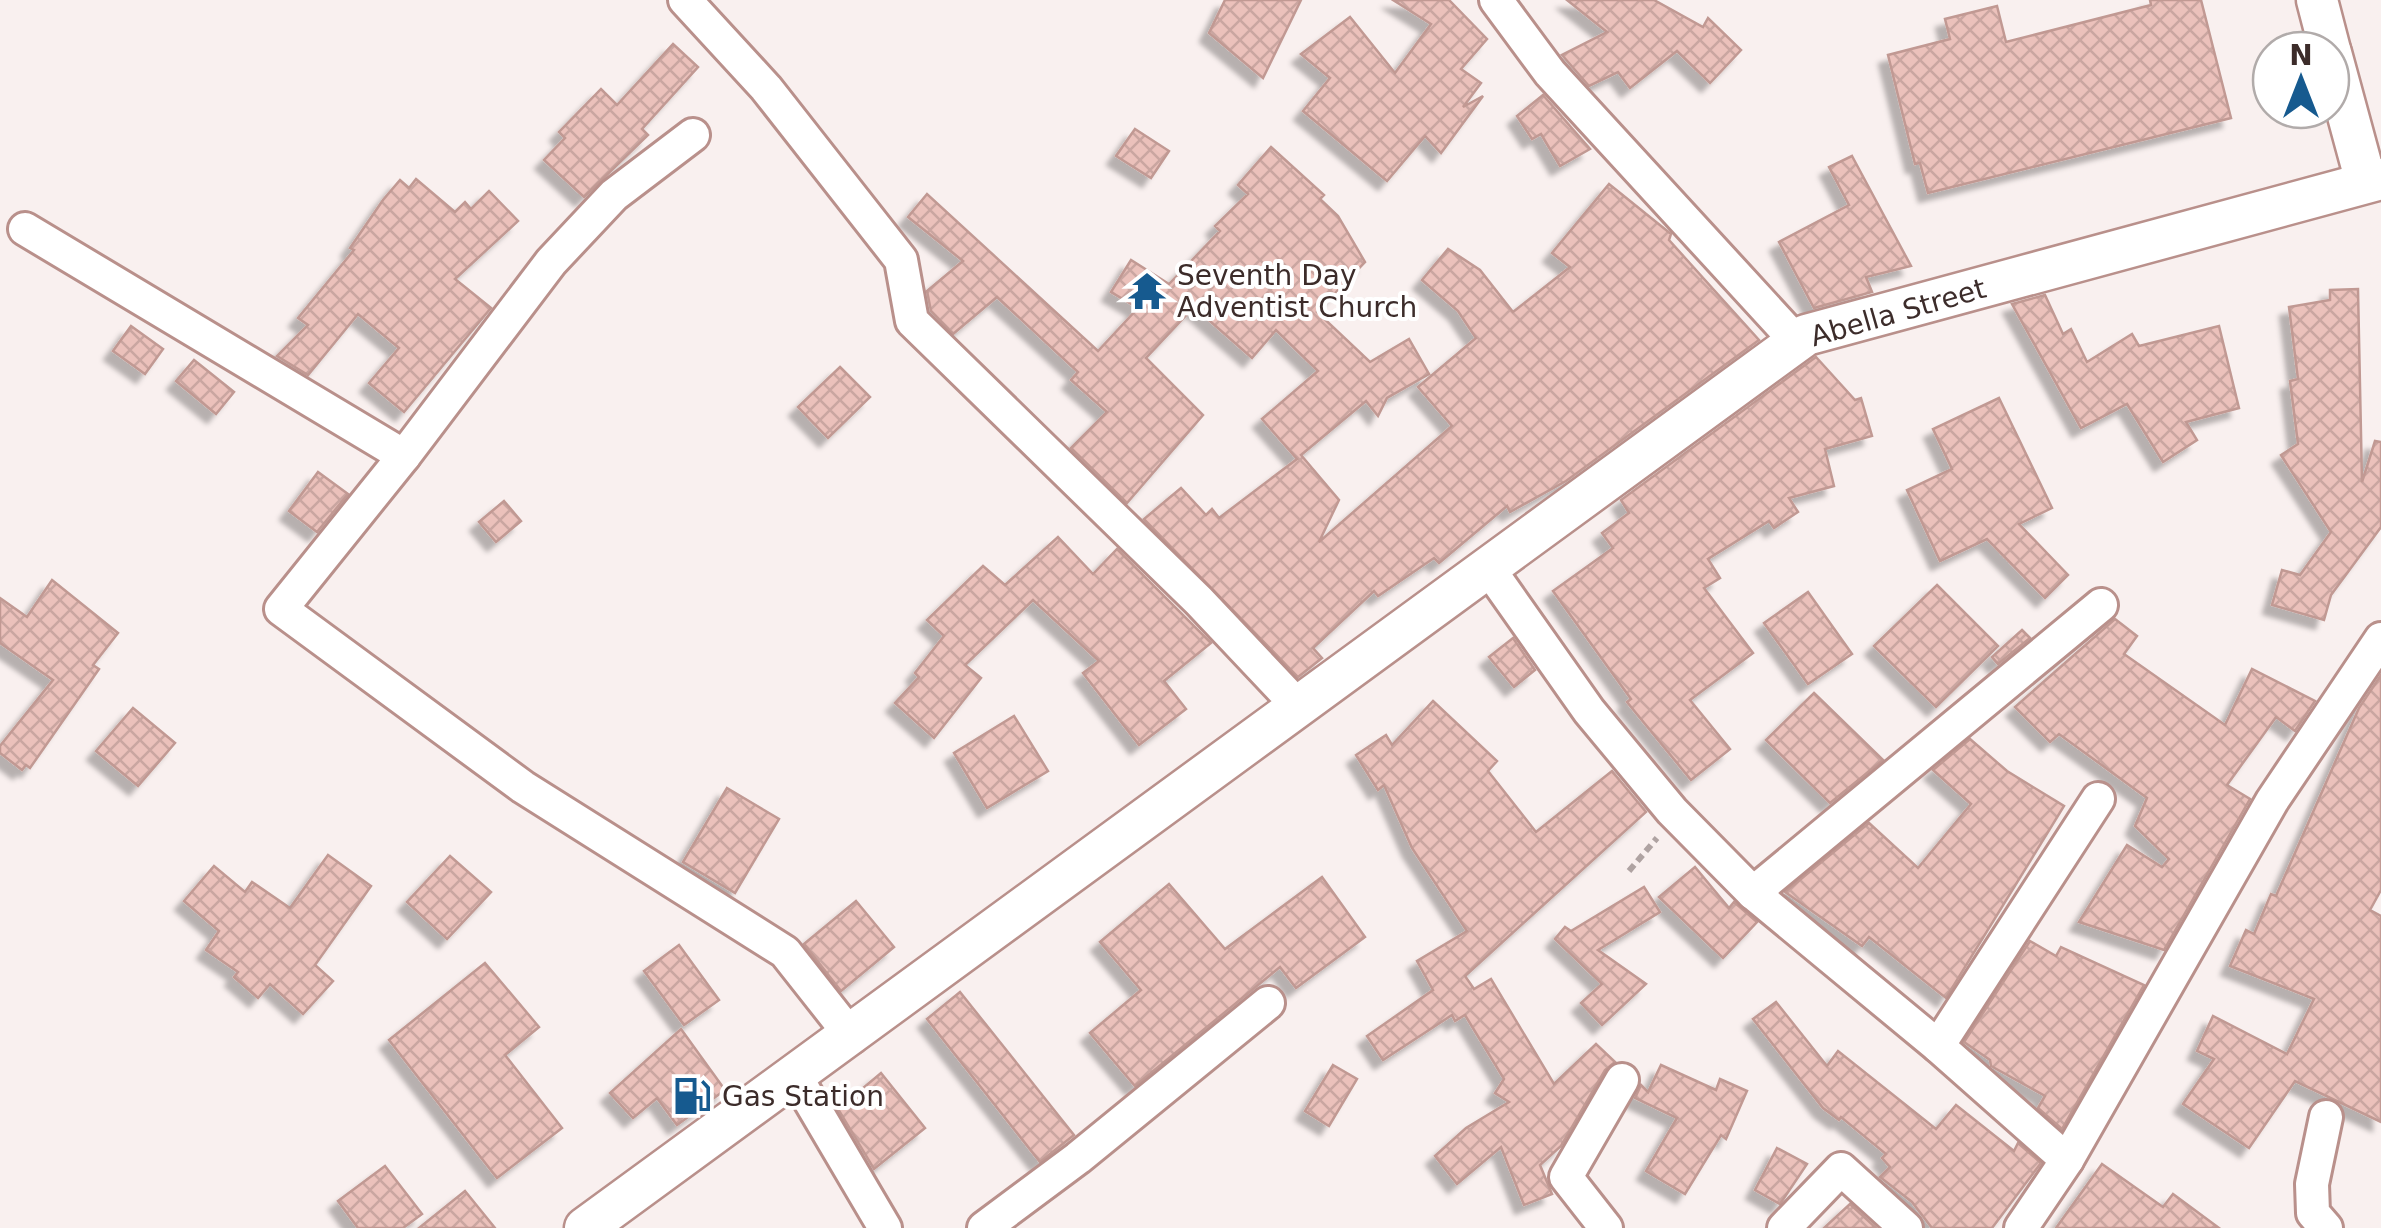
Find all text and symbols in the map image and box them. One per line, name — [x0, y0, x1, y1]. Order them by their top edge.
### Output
north arrow — [2251, 30, 2351, 130]
text: N — [2289, 39, 2313, 72]
place label: Seventh Day Adventist Church — [1177, 259, 1417, 324]
temple icon: Seventh Day Adventist Church — [1126, 270, 1168, 312]
street label: Abella Street — [1807, 272, 1990, 353]
fuel station icon: Gas Station — [671, 1075, 713, 1117]
place label: Gas Station — [722, 1080, 884, 1113]

